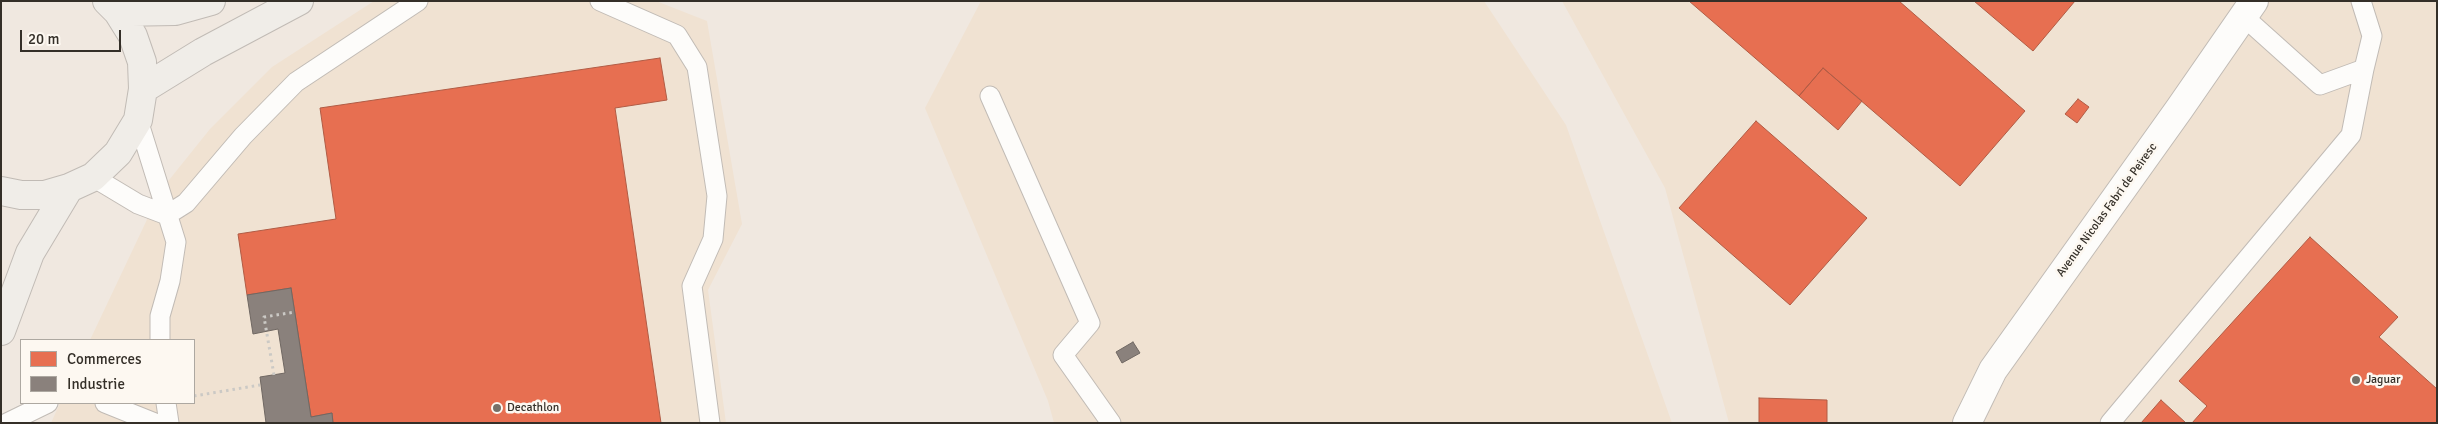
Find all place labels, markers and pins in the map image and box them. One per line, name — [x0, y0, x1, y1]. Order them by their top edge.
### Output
place label: Jaguar — [2366, 373, 2401, 387]
marker: Jaguar — [2350, 374, 2362, 386]
place label: Decathlon — [507, 401, 559, 415]
marker: Decathlon — [491, 402, 503, 414]

